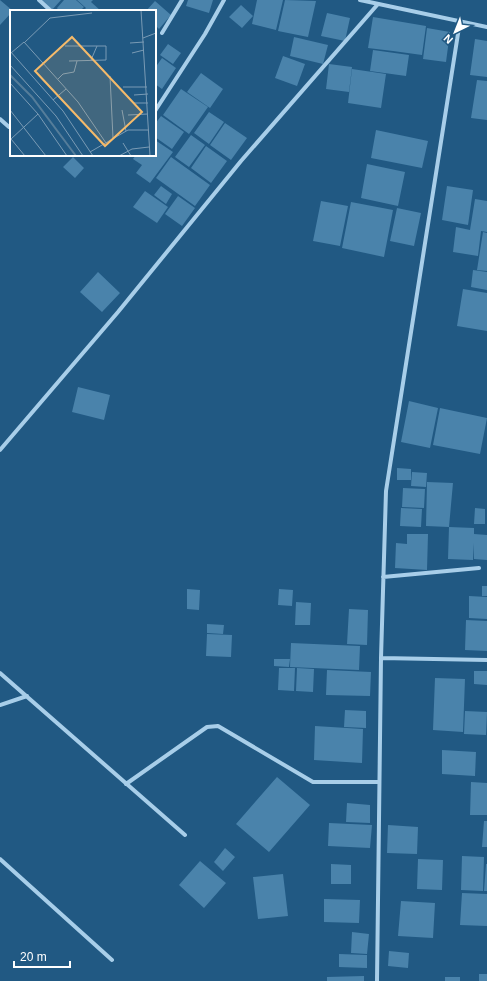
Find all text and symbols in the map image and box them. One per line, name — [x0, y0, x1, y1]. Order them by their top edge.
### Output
inset map — [10, 10, 156, 156]
north arrow — [435, 12, 475, 52]
text: N — [441, 32, 455, 46]
scale bar — [14, 943, 70, 969]
text: 20 m — [20, 950, 47, 964]

